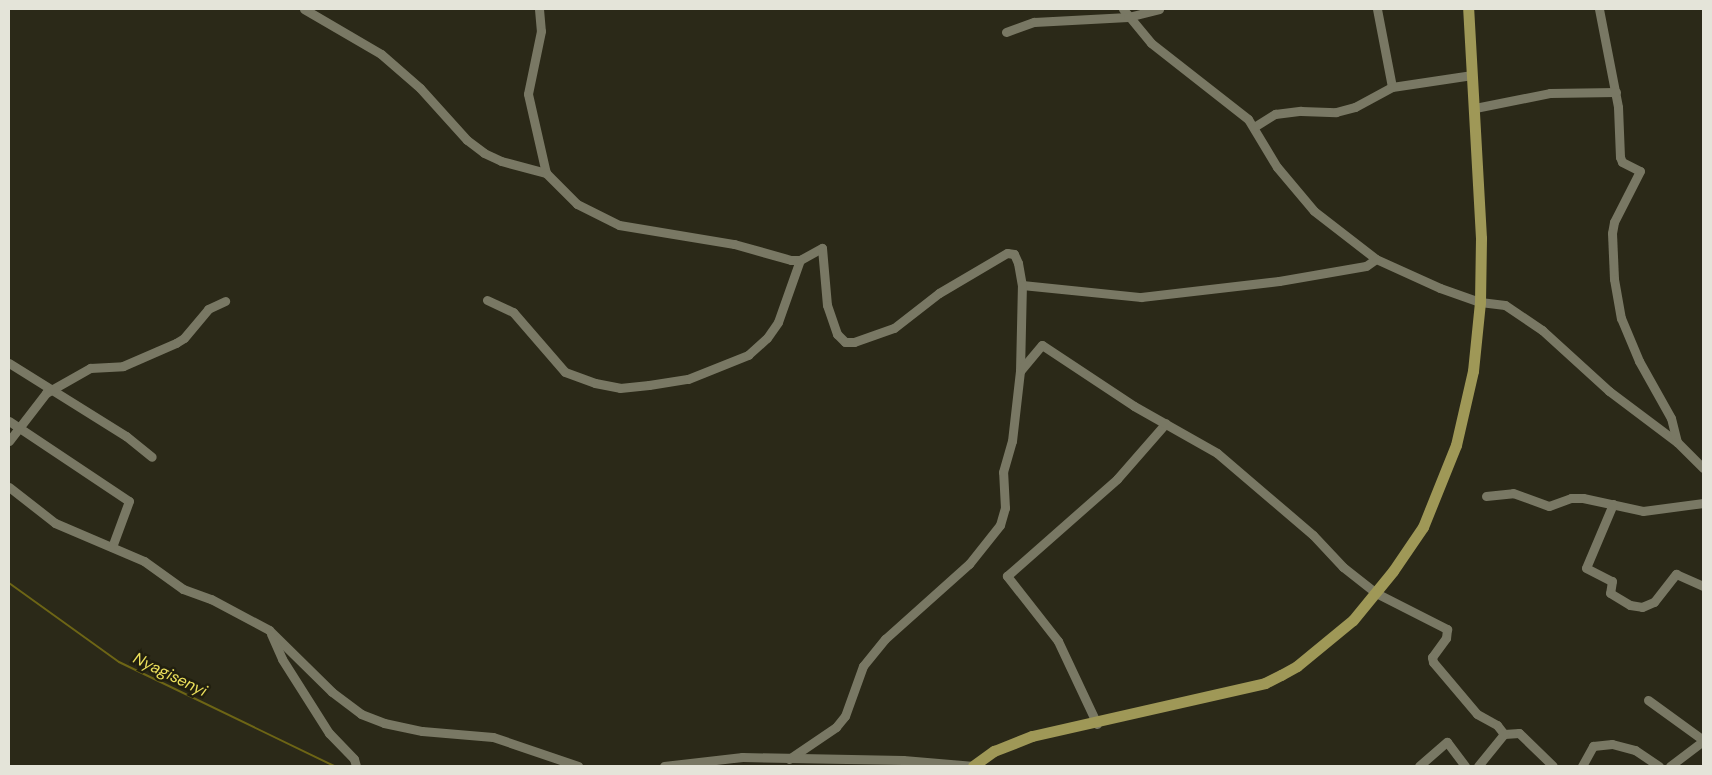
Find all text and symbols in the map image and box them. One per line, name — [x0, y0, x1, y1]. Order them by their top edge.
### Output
water label: Nyagisenyi — [130, 649, 210, 701]

